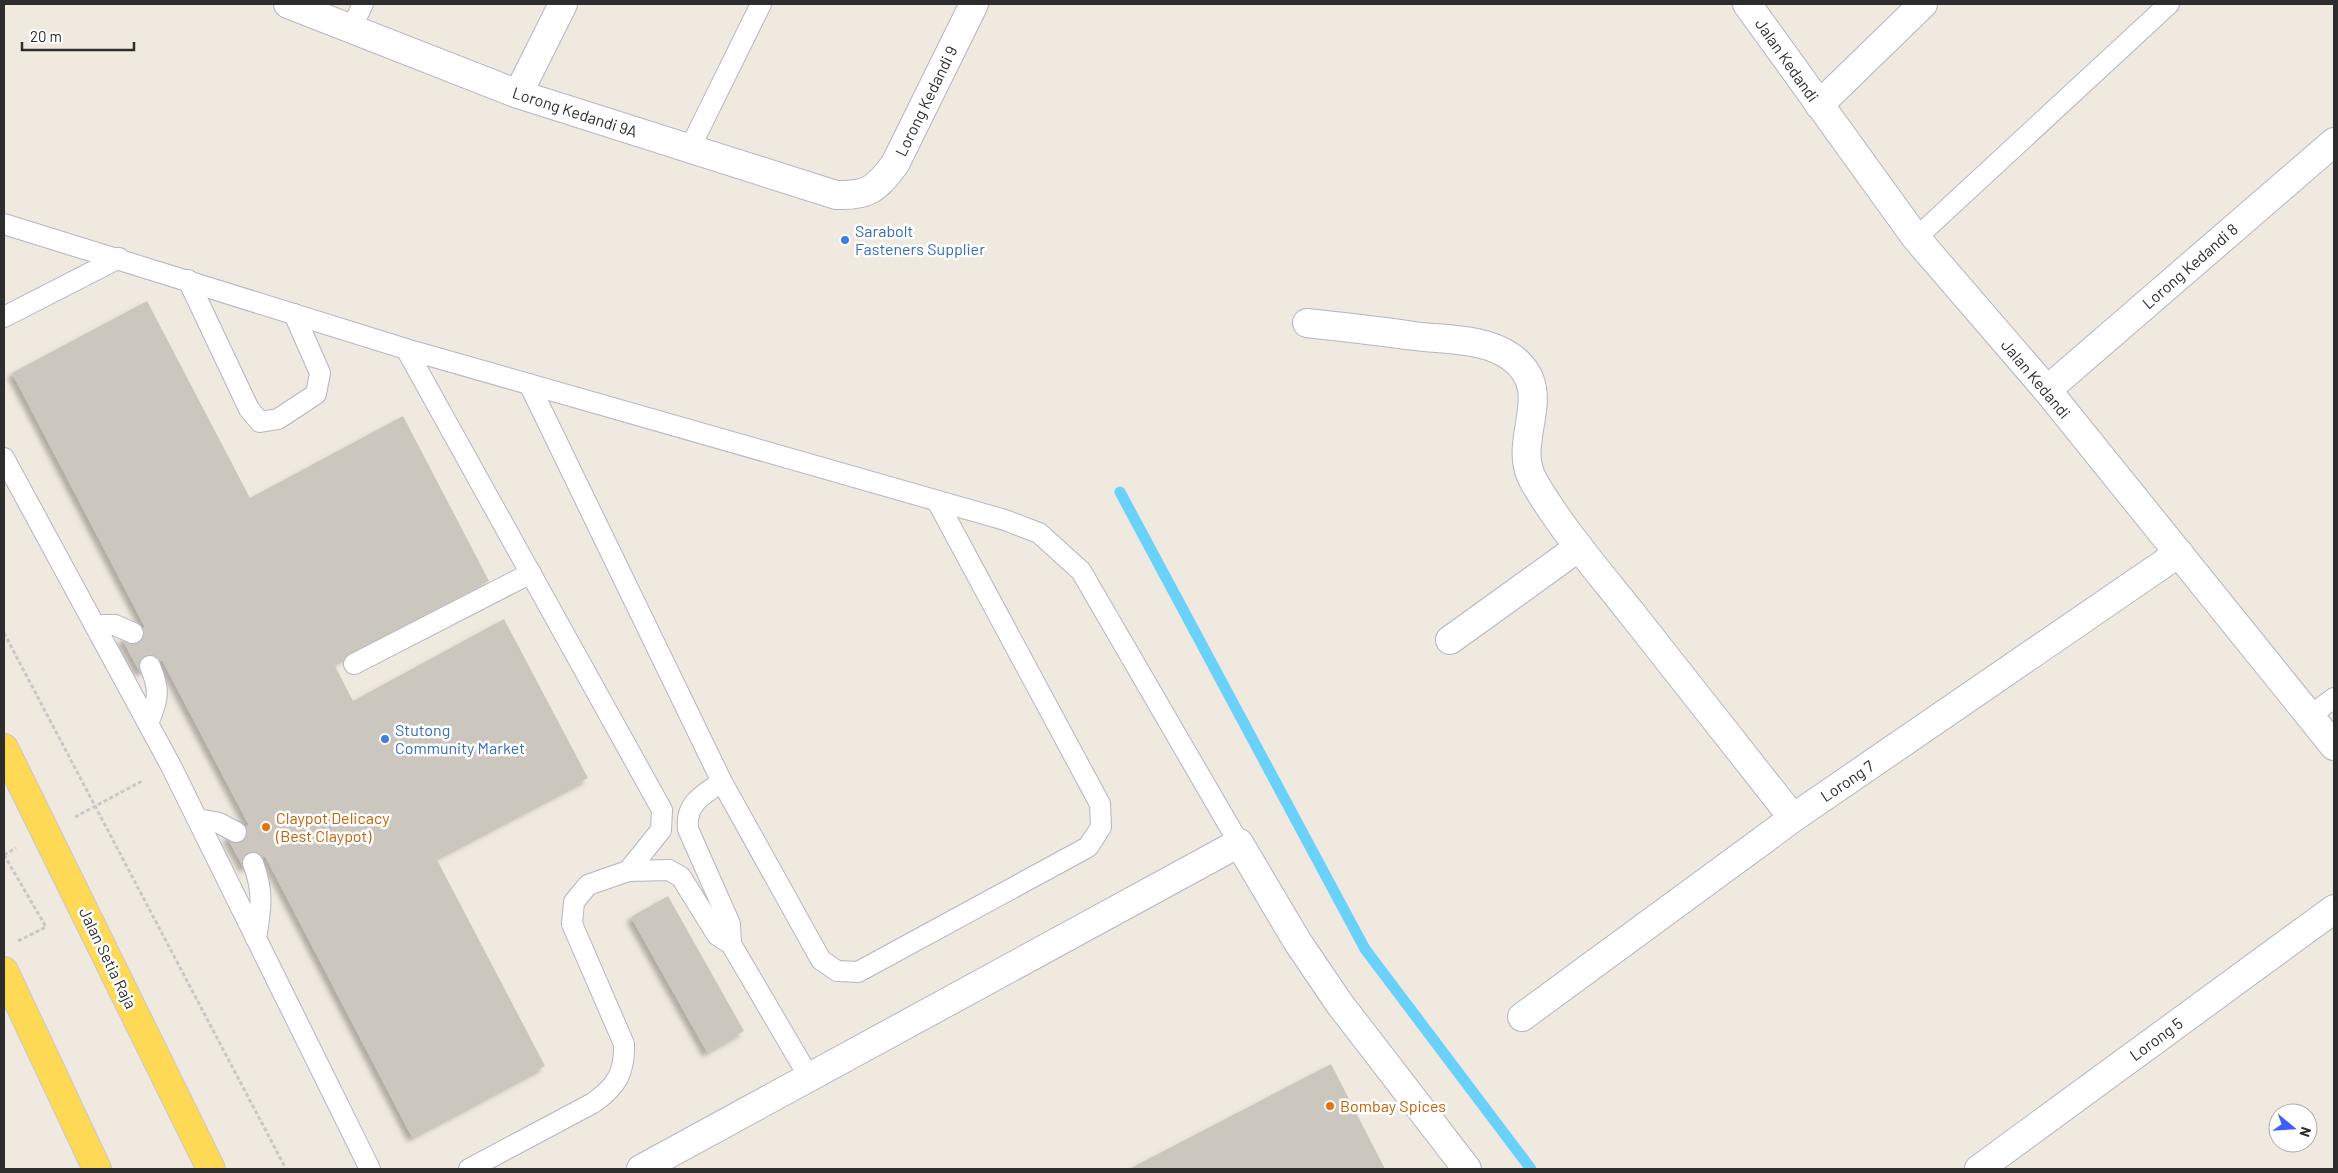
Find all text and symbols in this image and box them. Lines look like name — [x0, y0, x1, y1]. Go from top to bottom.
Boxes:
street label: Jalan Kedandi — [1752, 14, 1823, 105]
scale bar — [22, 20, 135, 52]
text: 20 m — [30, 27, 62, 45]
street label: Lorong Kedandi 9 — [891, 42, 961, 159]
street label: Lorong Kedandi 9A — [510, 82, 640, 141]
street label: Lorong Kedandi 8 — [2138, 219, 2241, 312]
place label: Sarabolt Fasteners Supplier — [855, 221, 985, 258]
marker: Sarabolt Fasteners Supplier — [839, 234, 851, 246]
street label: Jalan Kedandi — [1998, 335, 2075, 422]
place label: Stutong Community Market — [395, 720, 525, 757]
marker: Stutong Community Market — [379, 733, 391, 745]
street label: Lorong 7 — [1816, 756, 1877, 805]
place label: Claypot Delicacy (Best Claypot) — [275, 808, 390, 845]
marker: Claypot Delicacy (Best Claypot) — [260, 821, 272, 833]
street label: Jalan Setia Raja — [76, 904, 141, 1011]
street label: Lorong 5 — [2125, 1013, 2186, 1064]
place label: Bombay Spices — [1340, 1096, 1446, 1115]
marker: Bombay Spices — [1324, 1100, 1336, 1112]
north arrow — [2268, 1103, 2318, 1153]
text: N — [2296, 1125, 2315, 1139]

